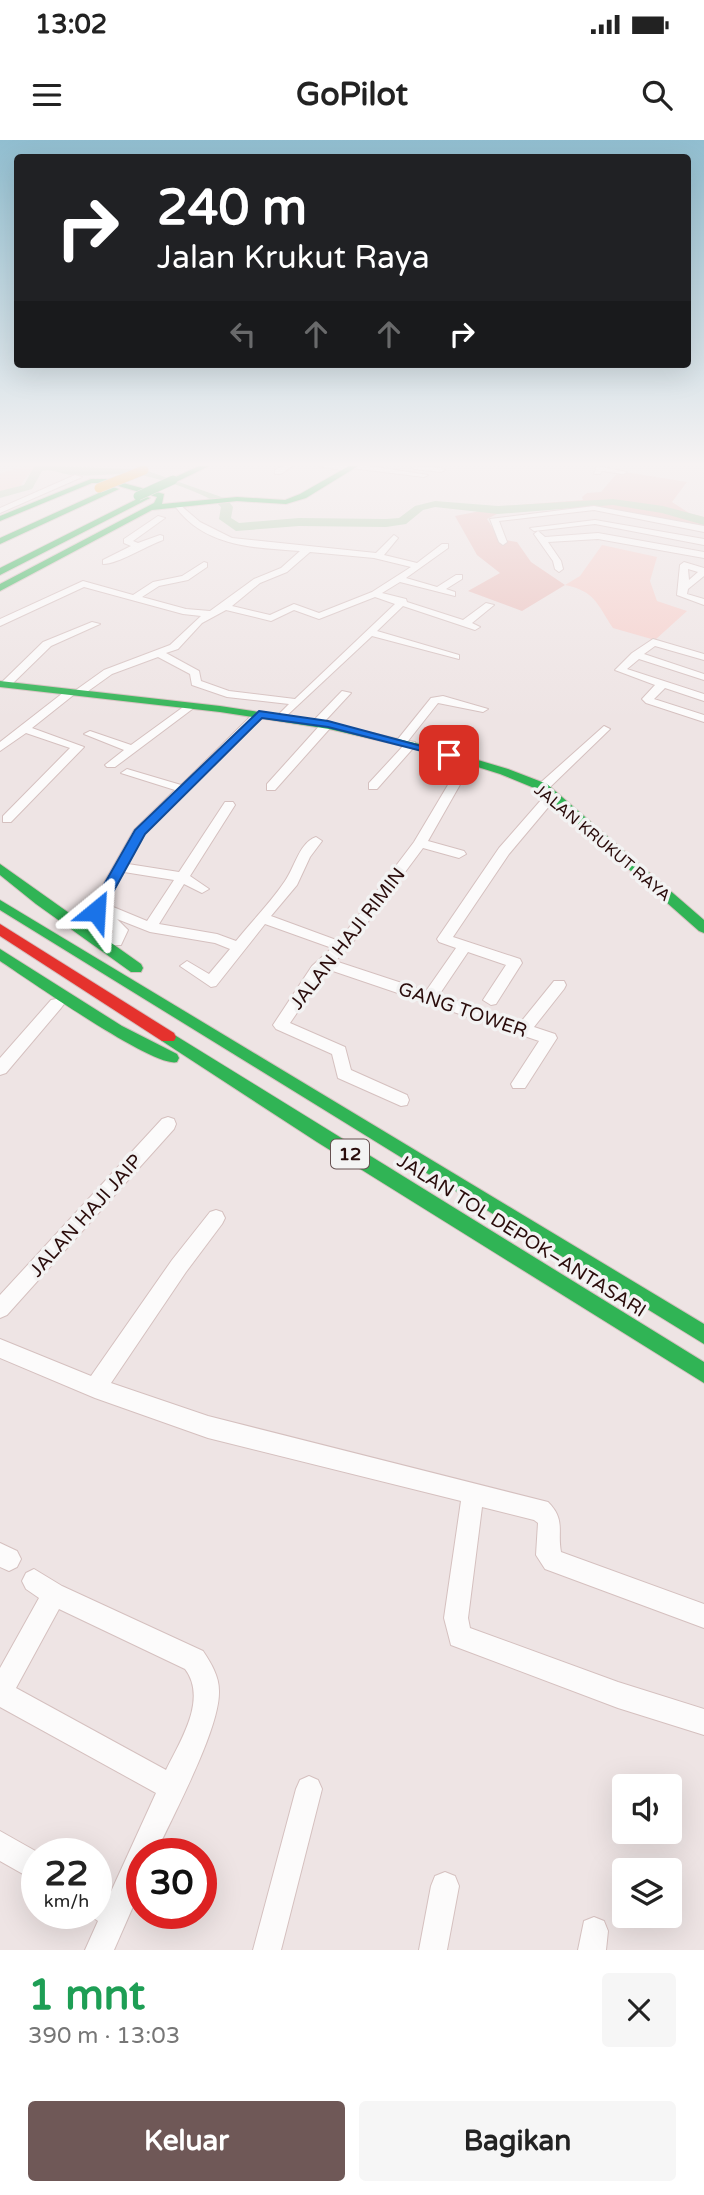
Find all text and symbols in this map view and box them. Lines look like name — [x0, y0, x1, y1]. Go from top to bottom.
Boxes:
text: 13:02 — [35, 9, 107, 40]
icon: menu — [28, 76, 66, 114]
text: GoPilot — [296, 76, 408, 114]
icon: search — [638, 76, 676, 114]
text: 240 m — [157, 179, 307, 238]
icon: right — [42, 182, 133, 273]
text: Jalan Krukut Raya — [157, 239, 430, 277]
icon: left — [224, 315, 262, 353]
icon: ahead — [297, 315, 335, 353]
icon: ahead — [370, 315, 408, 353]
icon: right — [443, 315, 481, 353]
pin — [419, 725, 479, 785]
icon: arrive — [430, 736, 468, 774]
street label: JALAN KRUKUT RAYA — [530, 780, 675, 906]
street label: JALAN HAJI RIMIN — [286, 863, 410, 1014]
position arrow — [59, 874, 133, 948]
street label: GANG TOWER — [395, 978, 530, 1042]
road number: 12 — [331, 1140, 369, 1168]
street label: JALAN HAJI JAIP — [25, 1150, 147, 1281]
street label: JALAN TOL DEPOK–ANTASARI — [393, 1150, 650, 1322]
map controls — [612, 1774, 682, 1928]
button: sound — [612, 1774, 682, 1844]
speed limit sign: 30 — [126, 1838, 217, 1929]
text: 22 — [45, 1853, 88, 1895]
button: layers — [612, 1858, 682, 1928]
text: km/h — [44, 1890, 89, 1912]
text: 1 mnt — [28, 1970, 145, 2021]
button: close — [602, 1973, 676, 2047]
text: 390 m · 13:03 — [28, 2022, 180, 2050]
button: Keluar — [28, 2101, 345, 2181]
button: Bagikan — [359, 2101, 676, 2181]

